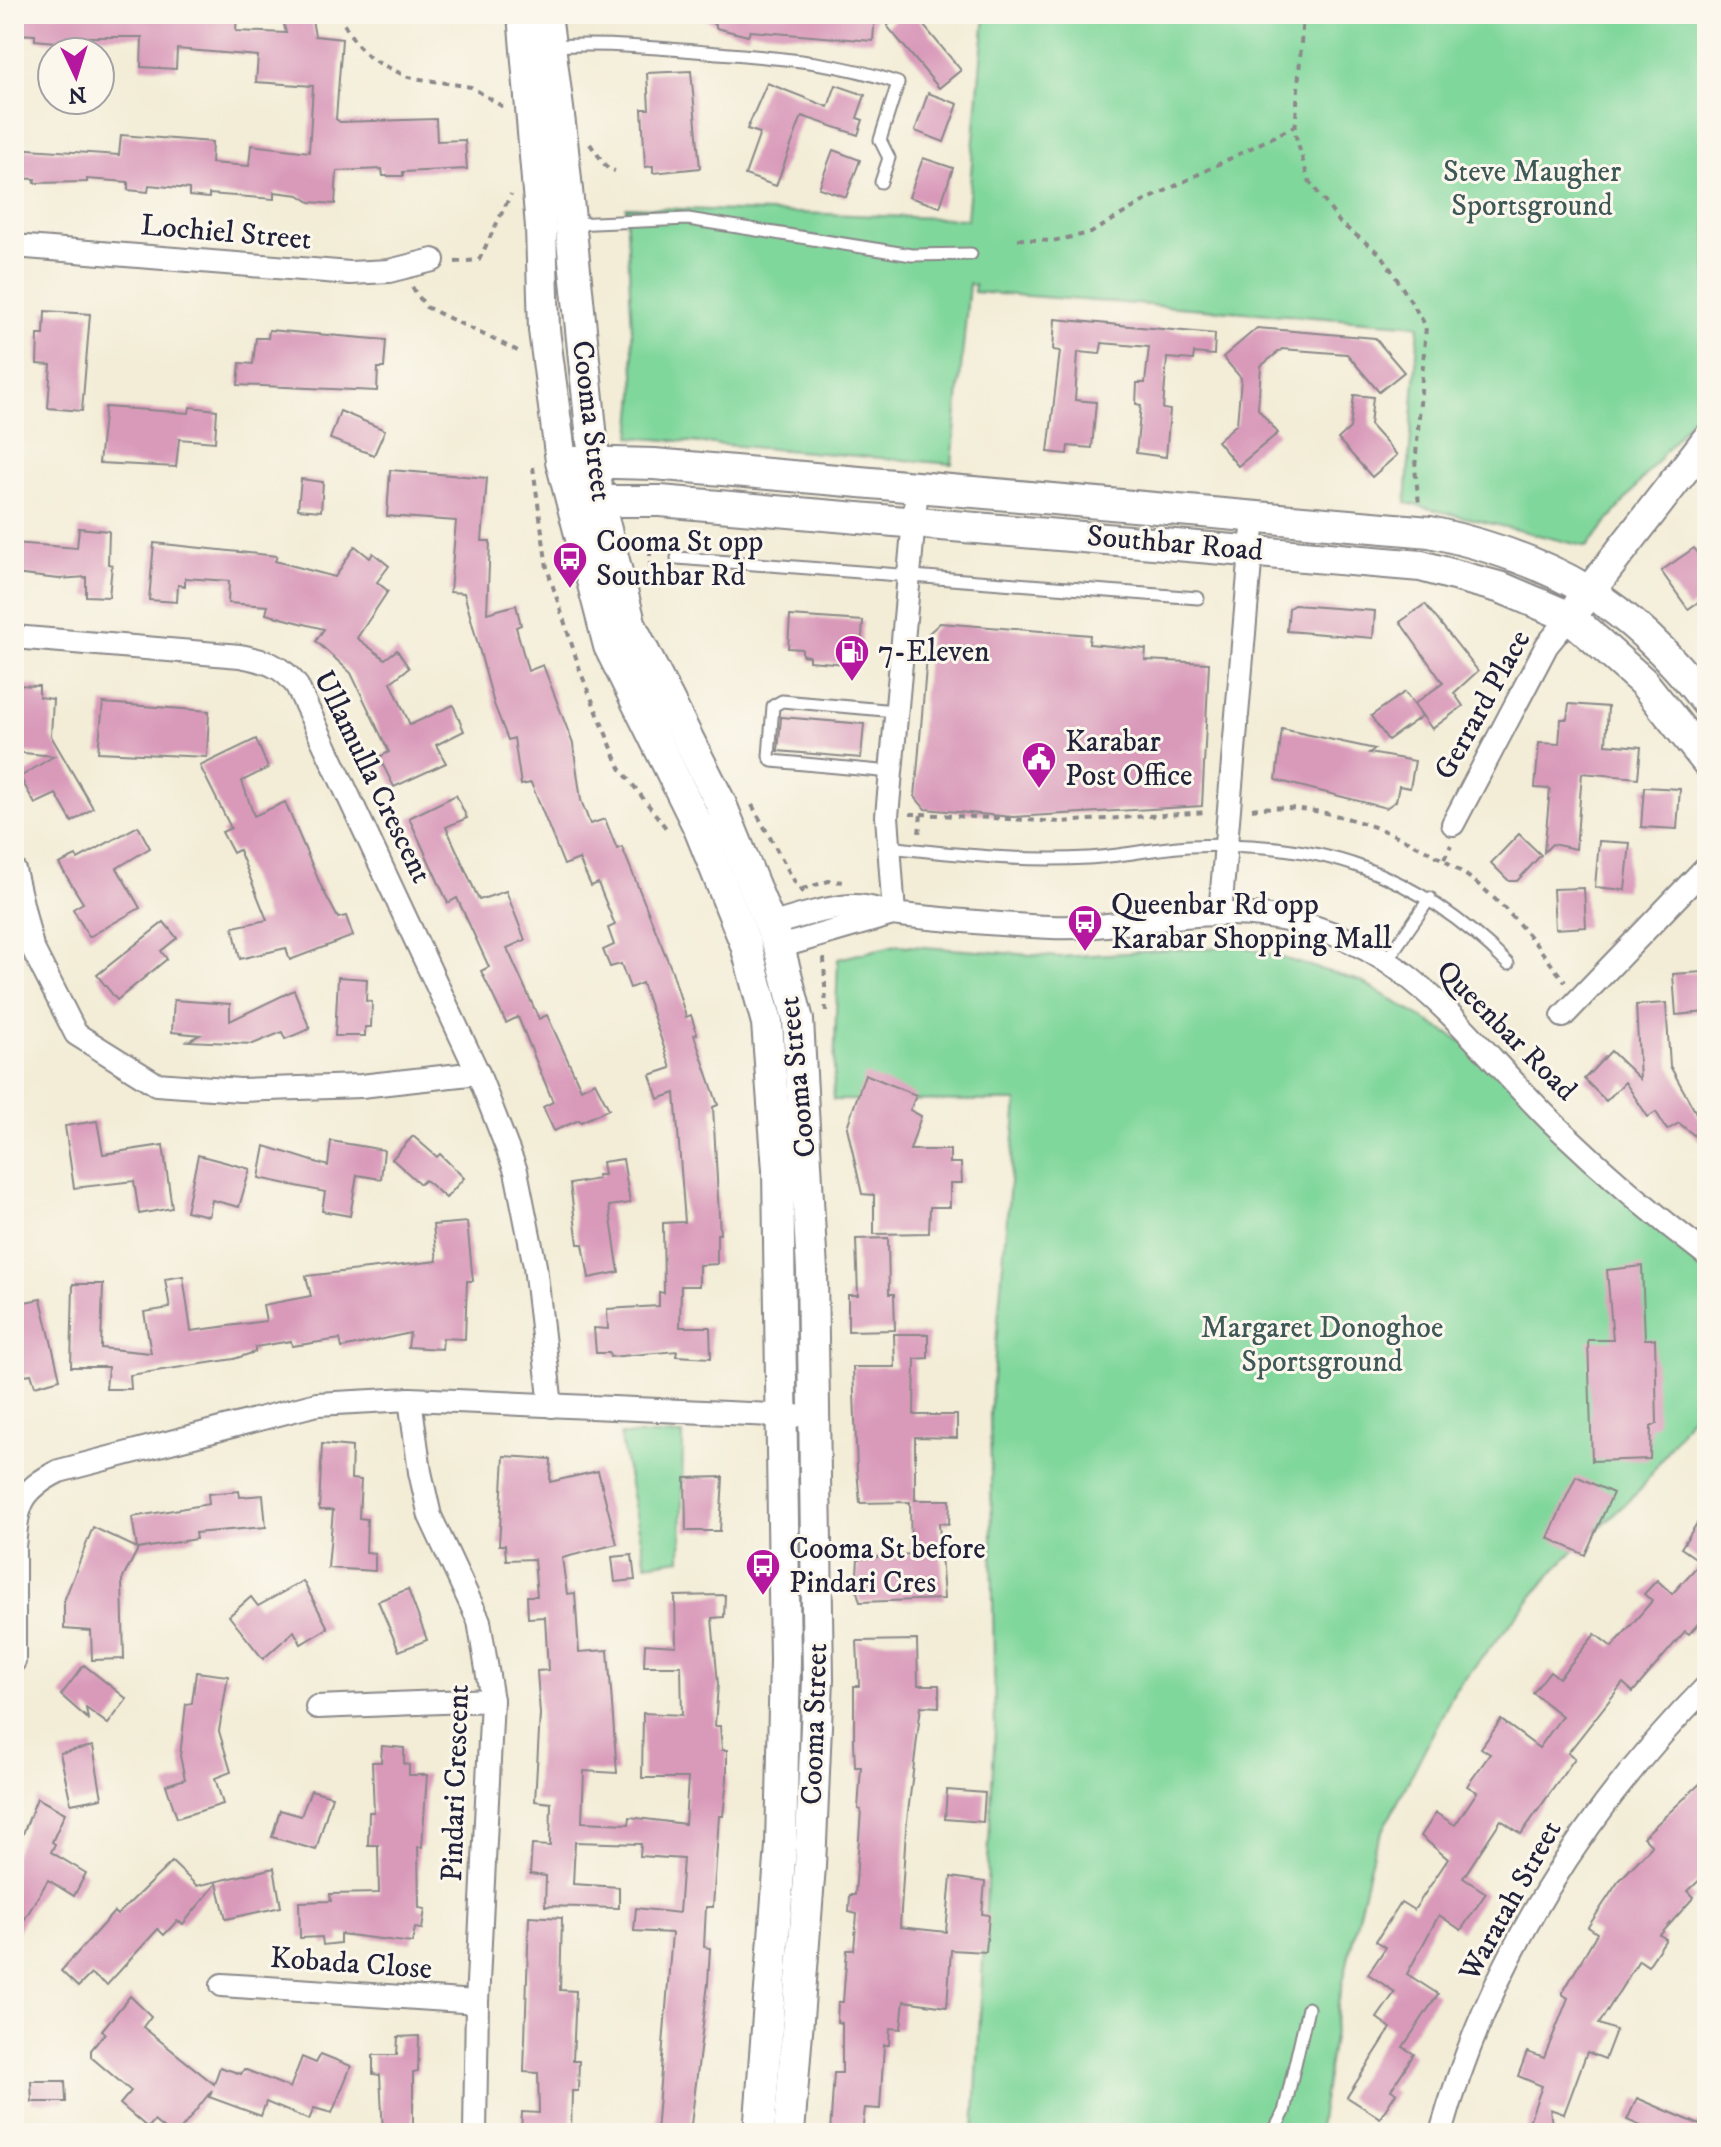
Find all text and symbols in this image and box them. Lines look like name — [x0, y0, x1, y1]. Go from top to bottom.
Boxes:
north arrow — [36, 36, 116, 116]
text: N — [67, 80, 87, 109]
park label: Steve Maugher Sportsground — [1443, 154, 1621, 225]
street label: Lochiel Street — [139, 207, 313, 259]
street label: Cooma Street — [563, 338, 619, 504]
street label: Southbar Road — [1085, 518, 1265, 570]
place label: Cooma St opp Southbar Rd — [596, 524, 763, 595]
bus stop icon: Cooma St opp Southbar Rd — [551, 540, 589, 590]
street label: Gerrard Place — [1427, 624, 1539, 786]
fuel station icon: 7-Eleven — [833, 633, 871, 683]
place label: 7-Eleven — [878, 634, 990, 671]
street label: Ullamulla Crescent — [305, 665, 439, 889]
place label: Karabar Post Office — [1065, 724, 1193, 795]
public building icon: Karabar Post Office — [1020, 740, 1058, 790]
place label: Queenbar Rd opp Karabar Shopping Mall — [1111, 887, 1392, 958]
bus stop icon: Queenbar Rd opp Karabar Shopping Mall — [1066, 903, 1104, 953]
street label: Queenbar Road — [1428, 953, 1584, 1109]
street label: Cooma Street — [771, 995, 825, 1159]
park label: Margaret Donoghoe Sportsground — [1201, 1310, 1443, 1381]
place label: Cooma St before Pindari Cres — [789, 1531, 986, 1602]
bus stop icon: Cooma St before Pindari Cres — [744, 1547, 782, 1597]
street label: Cooma Street — [794, 1642, 836, 1806]
street label: Pindari Crescent — [434, 1684, 478, 1882]
street label: Waratah Street — [1451, 1814, 1570, 1989]
street label: Kobada Close — [269, 1940, 433, 1988]

